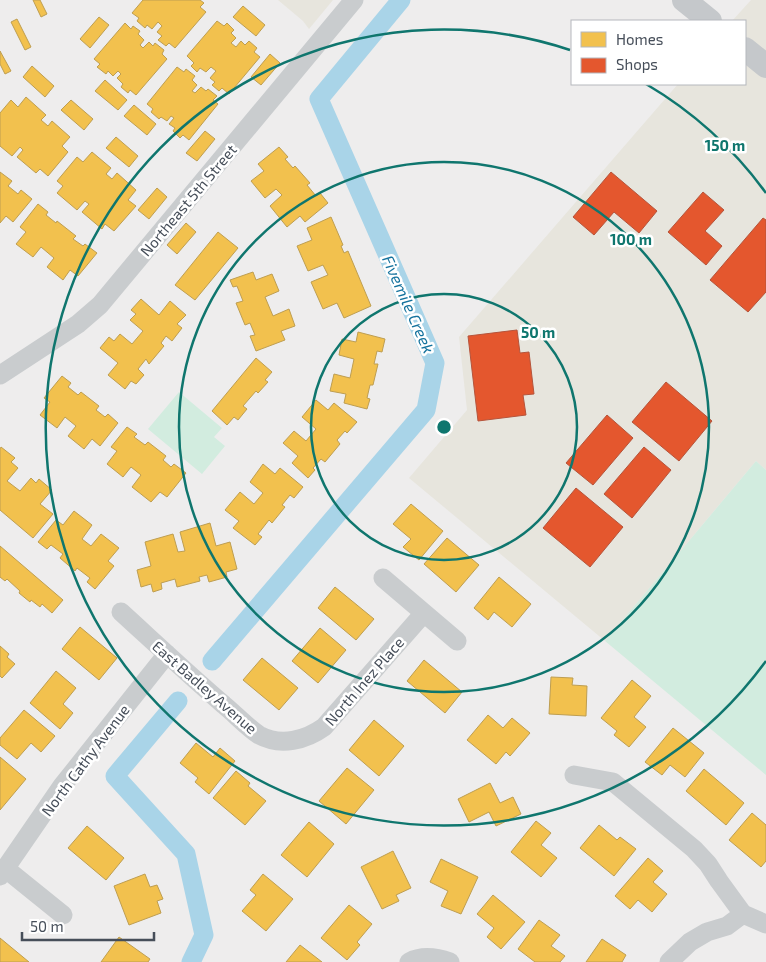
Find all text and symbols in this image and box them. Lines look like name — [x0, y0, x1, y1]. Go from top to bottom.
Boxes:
legend — [571, 20, 746, 85]
text: Homes — [616, 30, 663, 48]
text: Shops — [616, 55, 658, 73]
text: 150 m — [705, 136, 745, 154]
street label: Northeast 5th Street — [136, 140, 240, 259]
text: 100 m — [610, 230, 652, 248]
water label: Fivemile Creek — [379, 252, 439, 356]
text: 50 m — [521, 323, 555, 341]
centre of rings — [435, 418, 453, 436]
street label: North Inez Place — [321, 633, 407, 729]
street label: East Badley Avenue — [149, 637, 261, 737]
street label: North Cathy Avenue — [37, 701, 133, 819]
scale bar — [22, 910, 155, 942]
text: 50 m — [30, 917, 64, 935]

